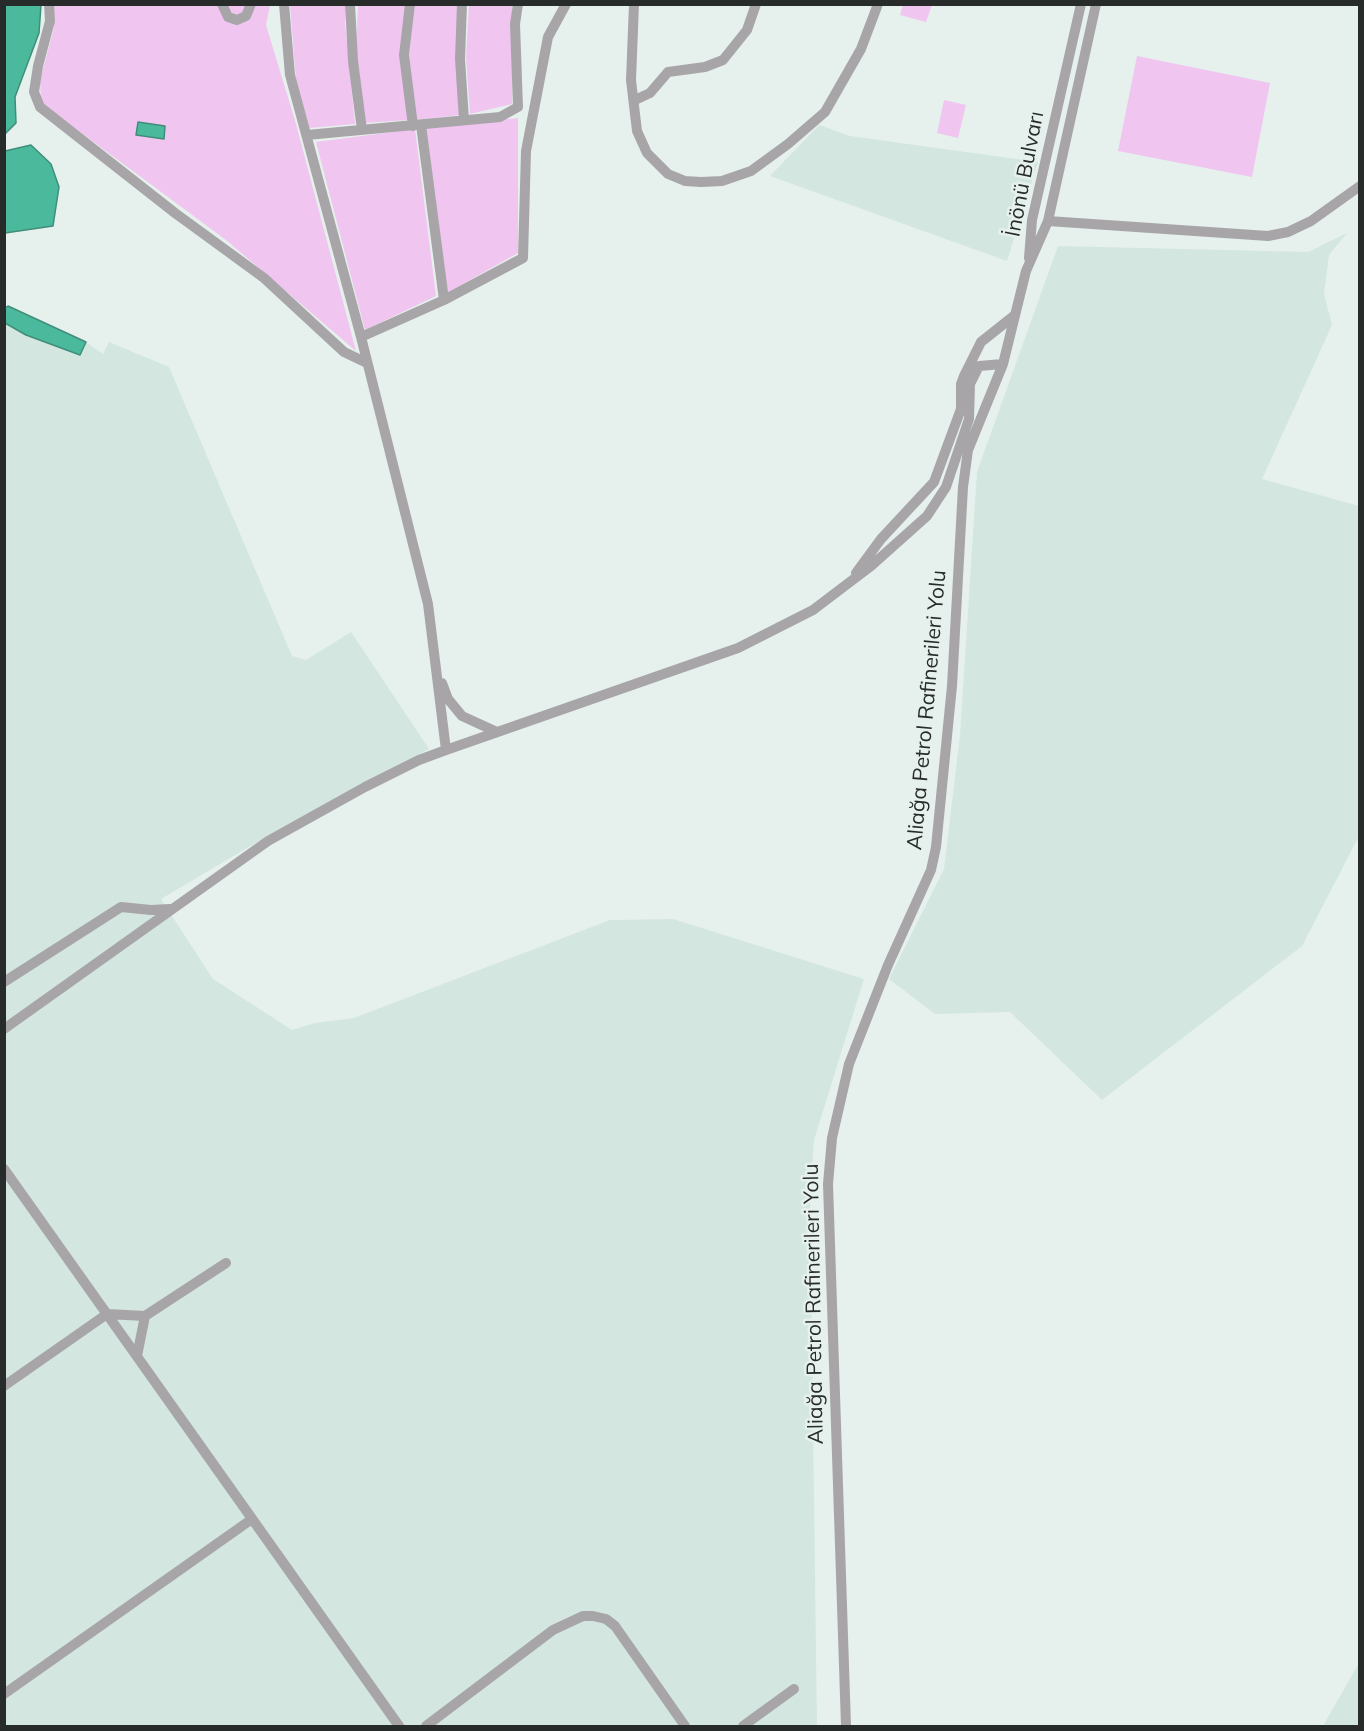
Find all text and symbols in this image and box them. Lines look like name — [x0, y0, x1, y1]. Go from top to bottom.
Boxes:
street label: İnönü Bulvarı — [1000, 109, 1050, 239]
street label: Aliağa Petrol Rafinerileri Yolu — [902, 569, 952, 851]
street label: Aliağa Petrol Rafinerileri Yolu — [799, 1163, 829, 1445]

